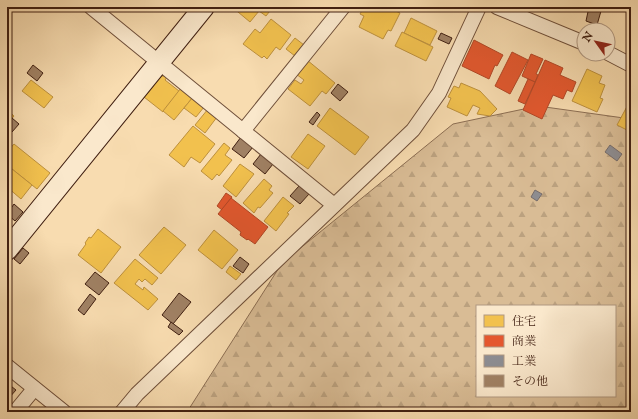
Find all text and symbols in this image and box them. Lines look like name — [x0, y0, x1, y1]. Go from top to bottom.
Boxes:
north arrow — [576, 22, 616, 62]
text: N — [579, 29, 597, 46]
legend — [476, 305, 616, 397]
text: 住宅 — [512, 314, 536, 329]
text: 商業 — [512, 334, 536, 349]
text: 工業 — [512, 354, 536, 369]
text: その他 — [512, 374, 548, 389]

